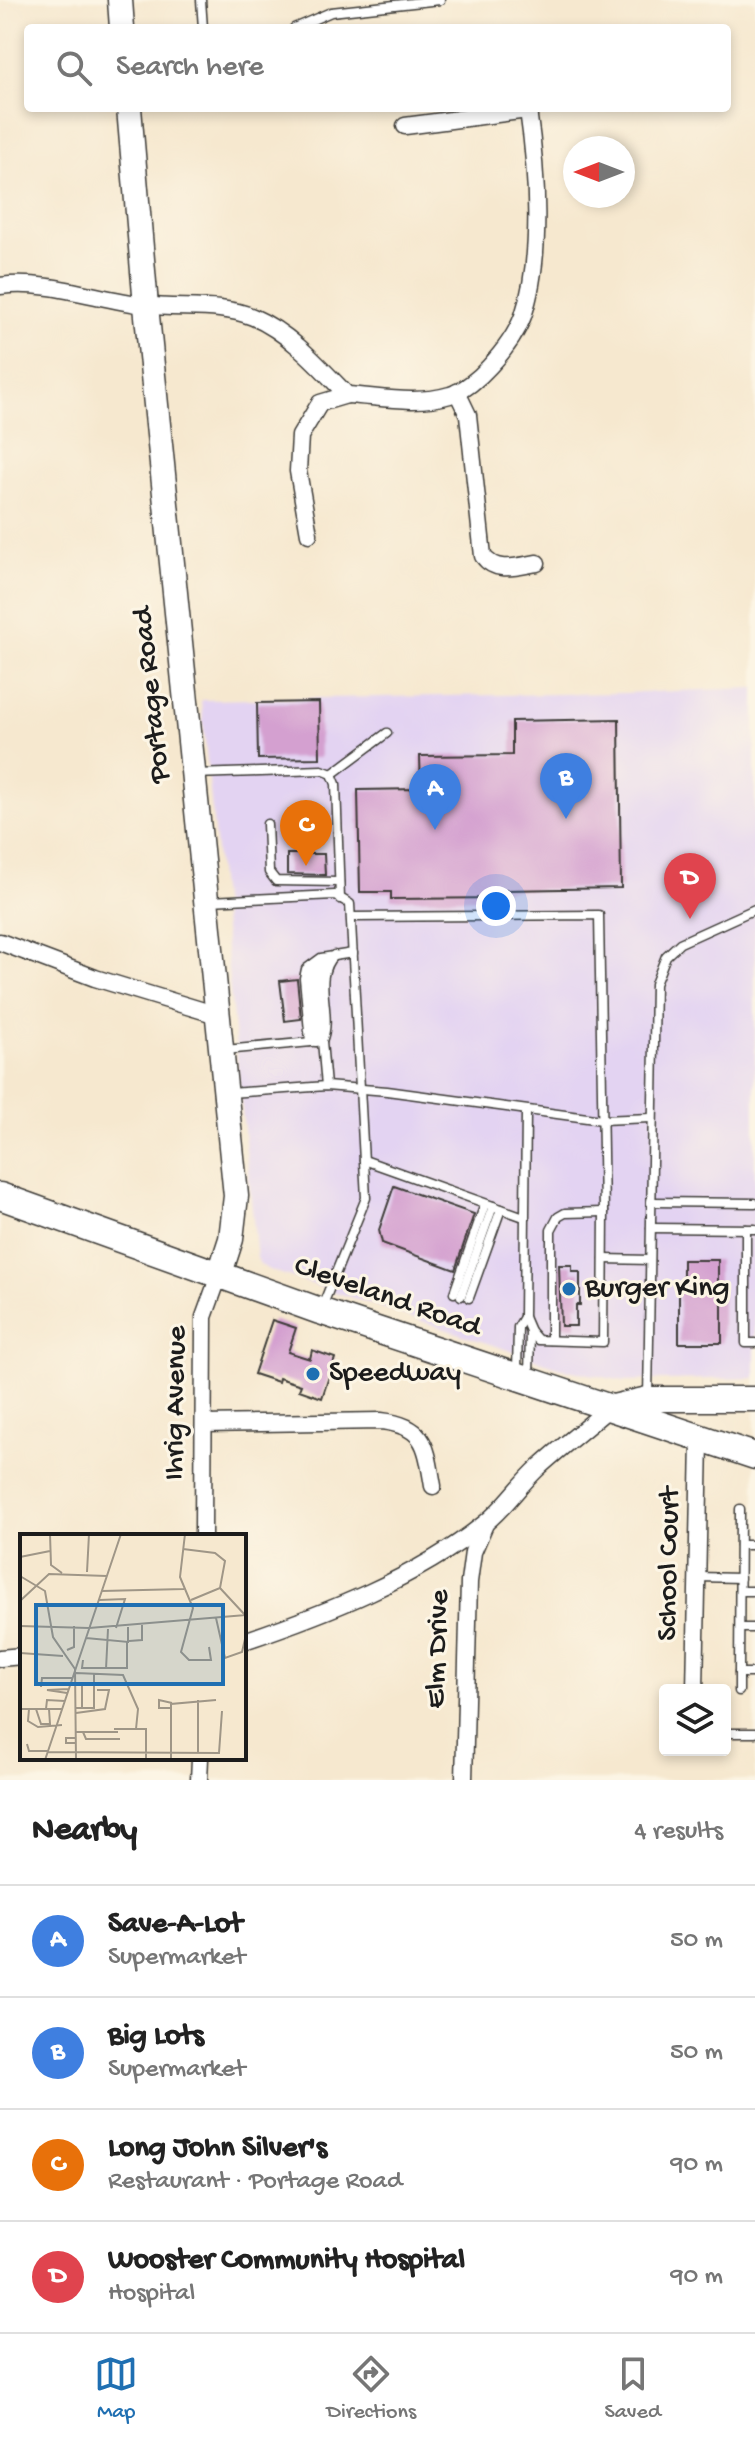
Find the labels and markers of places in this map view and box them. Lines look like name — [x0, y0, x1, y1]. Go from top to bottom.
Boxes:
pin: B — [540, 753, 592, 819]
pin: A — [409, 764, 461, 830]
pin: C — [280, 800, 332, 866]
pin: D — [664, 853, 716, 919]
place label: Burger King — [584, 1272, 730, 1307]
marker: Burger King — [560, 1280, 578, 1298]
place label: Speedway — [329, 1357, 461, 1392]
marker: Speedway — [304, 1365, 322, 1383]

